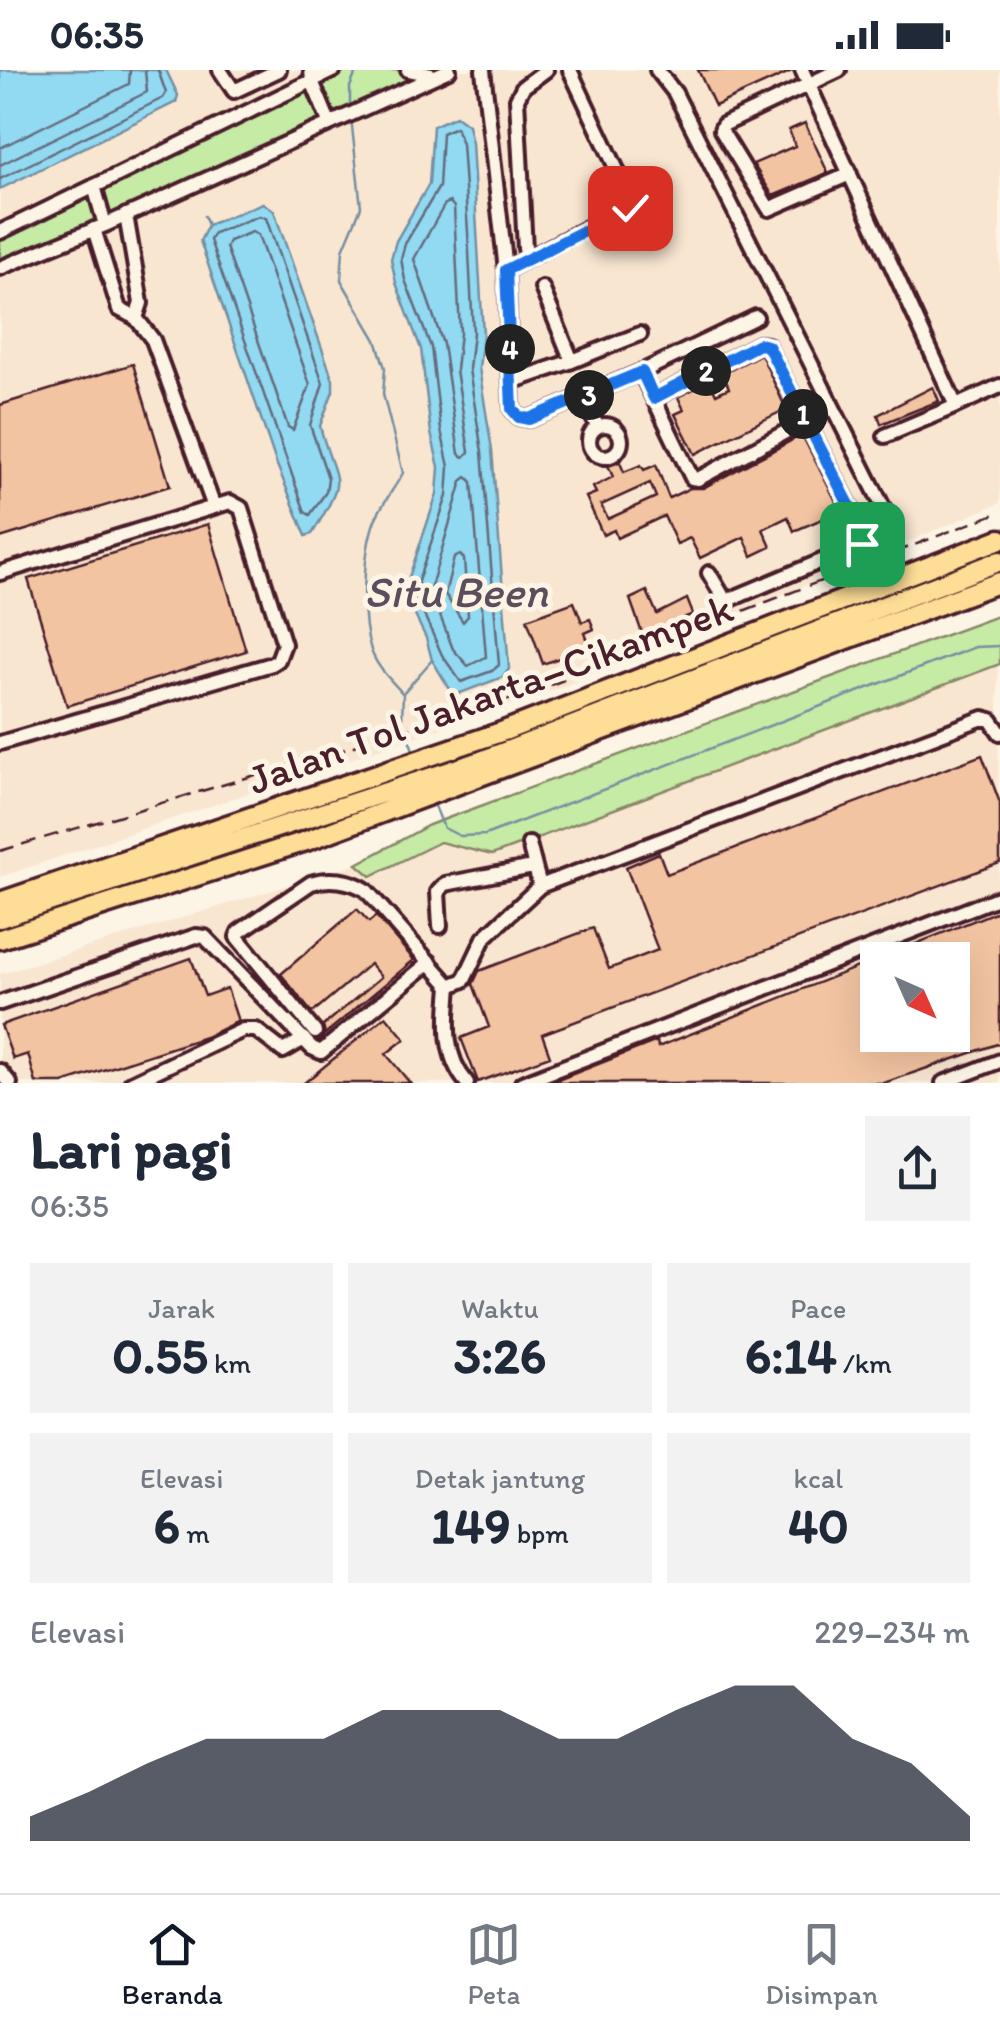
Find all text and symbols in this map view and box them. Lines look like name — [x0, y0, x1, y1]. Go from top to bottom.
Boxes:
text: 06:35 — [50, 12, 143, 58]
pin — [588, 166, 673, 251]
icon: check — [603, 181, 658, 236]
pin: 4 — [485, 324, 535, 374]
text: 4 — [502, 332, 518, 366]
pin: 2 — [681, 346, 731, 396]
text: 2 — [699, 354, 713, 388]
pin: 3 — [564, 370, 614, 420]
text: 3 — [581, 378, 597, 412]
pin: 1 — [778, 389, 828, 439]
text: 1 — [797, 397, 810, 431]
pin — [820, 502, 905, 587]
icon: arrive — [835, 517, 890, 572]
water label: Situ Been — [364, 564, 548, 618]
street label: Jalan Tol Jakarta–Cikampek — [241, 582, 740, 805]
north arrow — [860, 942, 970, 1052]
map controls — [860, 942, 970, 1052]
text: Lari pagi — [30, 1116, 233, 1182]
button: share — [865, 1116, 970, 1221]
text: 06:35 — [30, 1187, 109, 1225]
text: Jarak — [148, 1291, 215, 1325]
text: Waktu — [461, 1291, 539, 1325]
text: Pace — [790, 1291, 846, 1325]
text: 0.55 — [112, 1325, 208, 1386]
text: 3:26 — [454, 1325, 546, 1386]
text: 6:14 — [745, 1325, 837, 1386]
text: km — [208, 1346, 251, 1380]
text: /km — [837, 1346, 892, 1380]
text: Elevasi — [140, 1461, 223, 1495]
text: Detak jantung — [415, 1461, 585, 1495]
text: kcal — [793, 1461, 843, 1495]
text: 6 — [154, 1495, 180, 1556]
text: 149 — [431, 1495, 511, 1556]
text: 40 — [788, 1495, 849, 1556]
text: m — [180, 1516, 210, 1550]
text: bpm — [511, 1516, 569, 1550]
text: Elevasi — [30, 1613, 125, 1651]
text: 229–234 m — [814, 1613, 970, 1651]
tab: Beranda — [122, 1917, 223, 2011]
tab: Peta — [466, 1917, 521, 2011]
tab: Disimpan — [765, 1917, 878, 2011]

